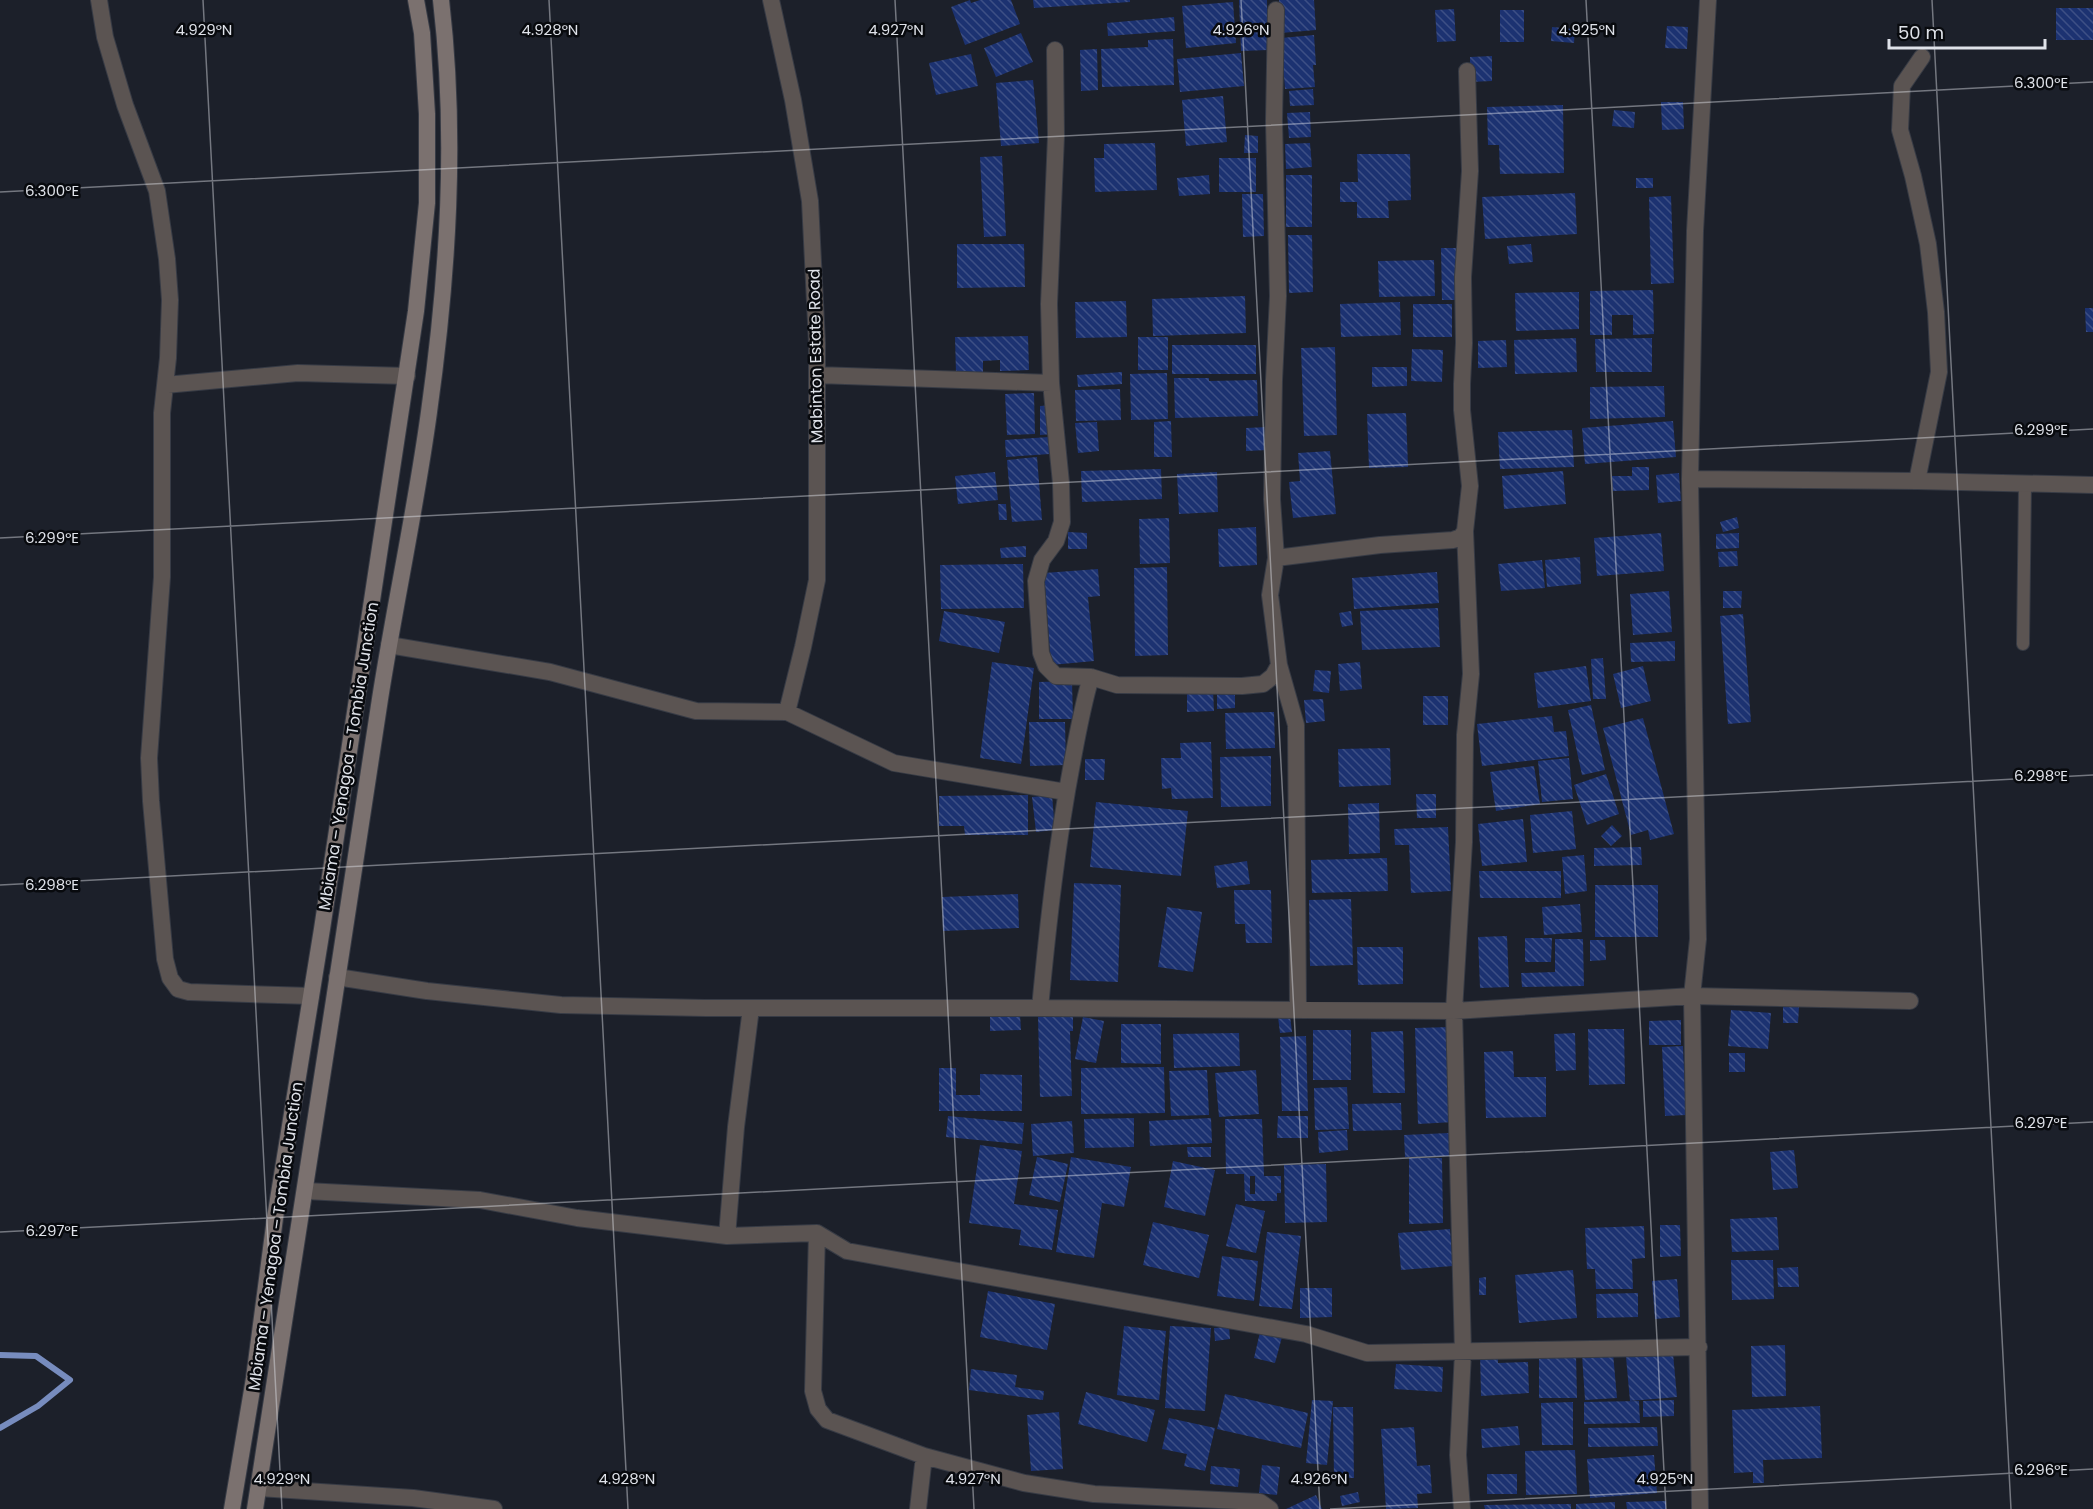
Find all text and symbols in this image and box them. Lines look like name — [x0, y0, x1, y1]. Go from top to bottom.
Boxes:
scale bar — [1889, 12, 2045, 50]
text: 4.929°N — [176, 19, 232, 40]
text: 4.928°N — [522, 19, 578, 40]
text: 4.927°N — [868, 19, 924, 40]
text: 4.926°N — [1213, 19, 1269, 40]
text: 4.925°N — [1559, 19, 1615, 40]
text: 50 m — [1898, 20, 1944, 45]
text: 6.300°E — [2014, 72, 2068, 93]
text: 6.300°E — [25, 180, 79, 201]
street label: Mabinton Estate Road — [802, 268, 829, 444]
text: 6.299°E — [2014, 419, 2068, 440]
text: 6.299°E — [25, 527, 79, 548]
street label: Mbiama – Yenagoa – Tombia Junction — [313, 600, 384, 912]
text: 6.298°E — [2014, 765, 2068, 786]
text: 6.298°E — [25, 874, 79, 895]
street label: Mbiama – Yenagoa – Tombia Junction — [242, 1080, 309, 1392]
text: 6.297°E — [2015, 1112, 2067, 1133]
text: 6.297°E — [26, 1220, 78, 1241]
text: 6.296°E — [2014, 1459, 2068, 1480]
text: 4.929°N — [254, 1468, 310, 1489]
text: 4.928°N — [599, 1468, 655, 1489]
text: 4.927°N — [945, 1468, 1001, 1489]
text: 4.926°N — [1291, 1468, 1347, 1489]
text: 4.925°N — [1637, 1468, 1693, 1489]

